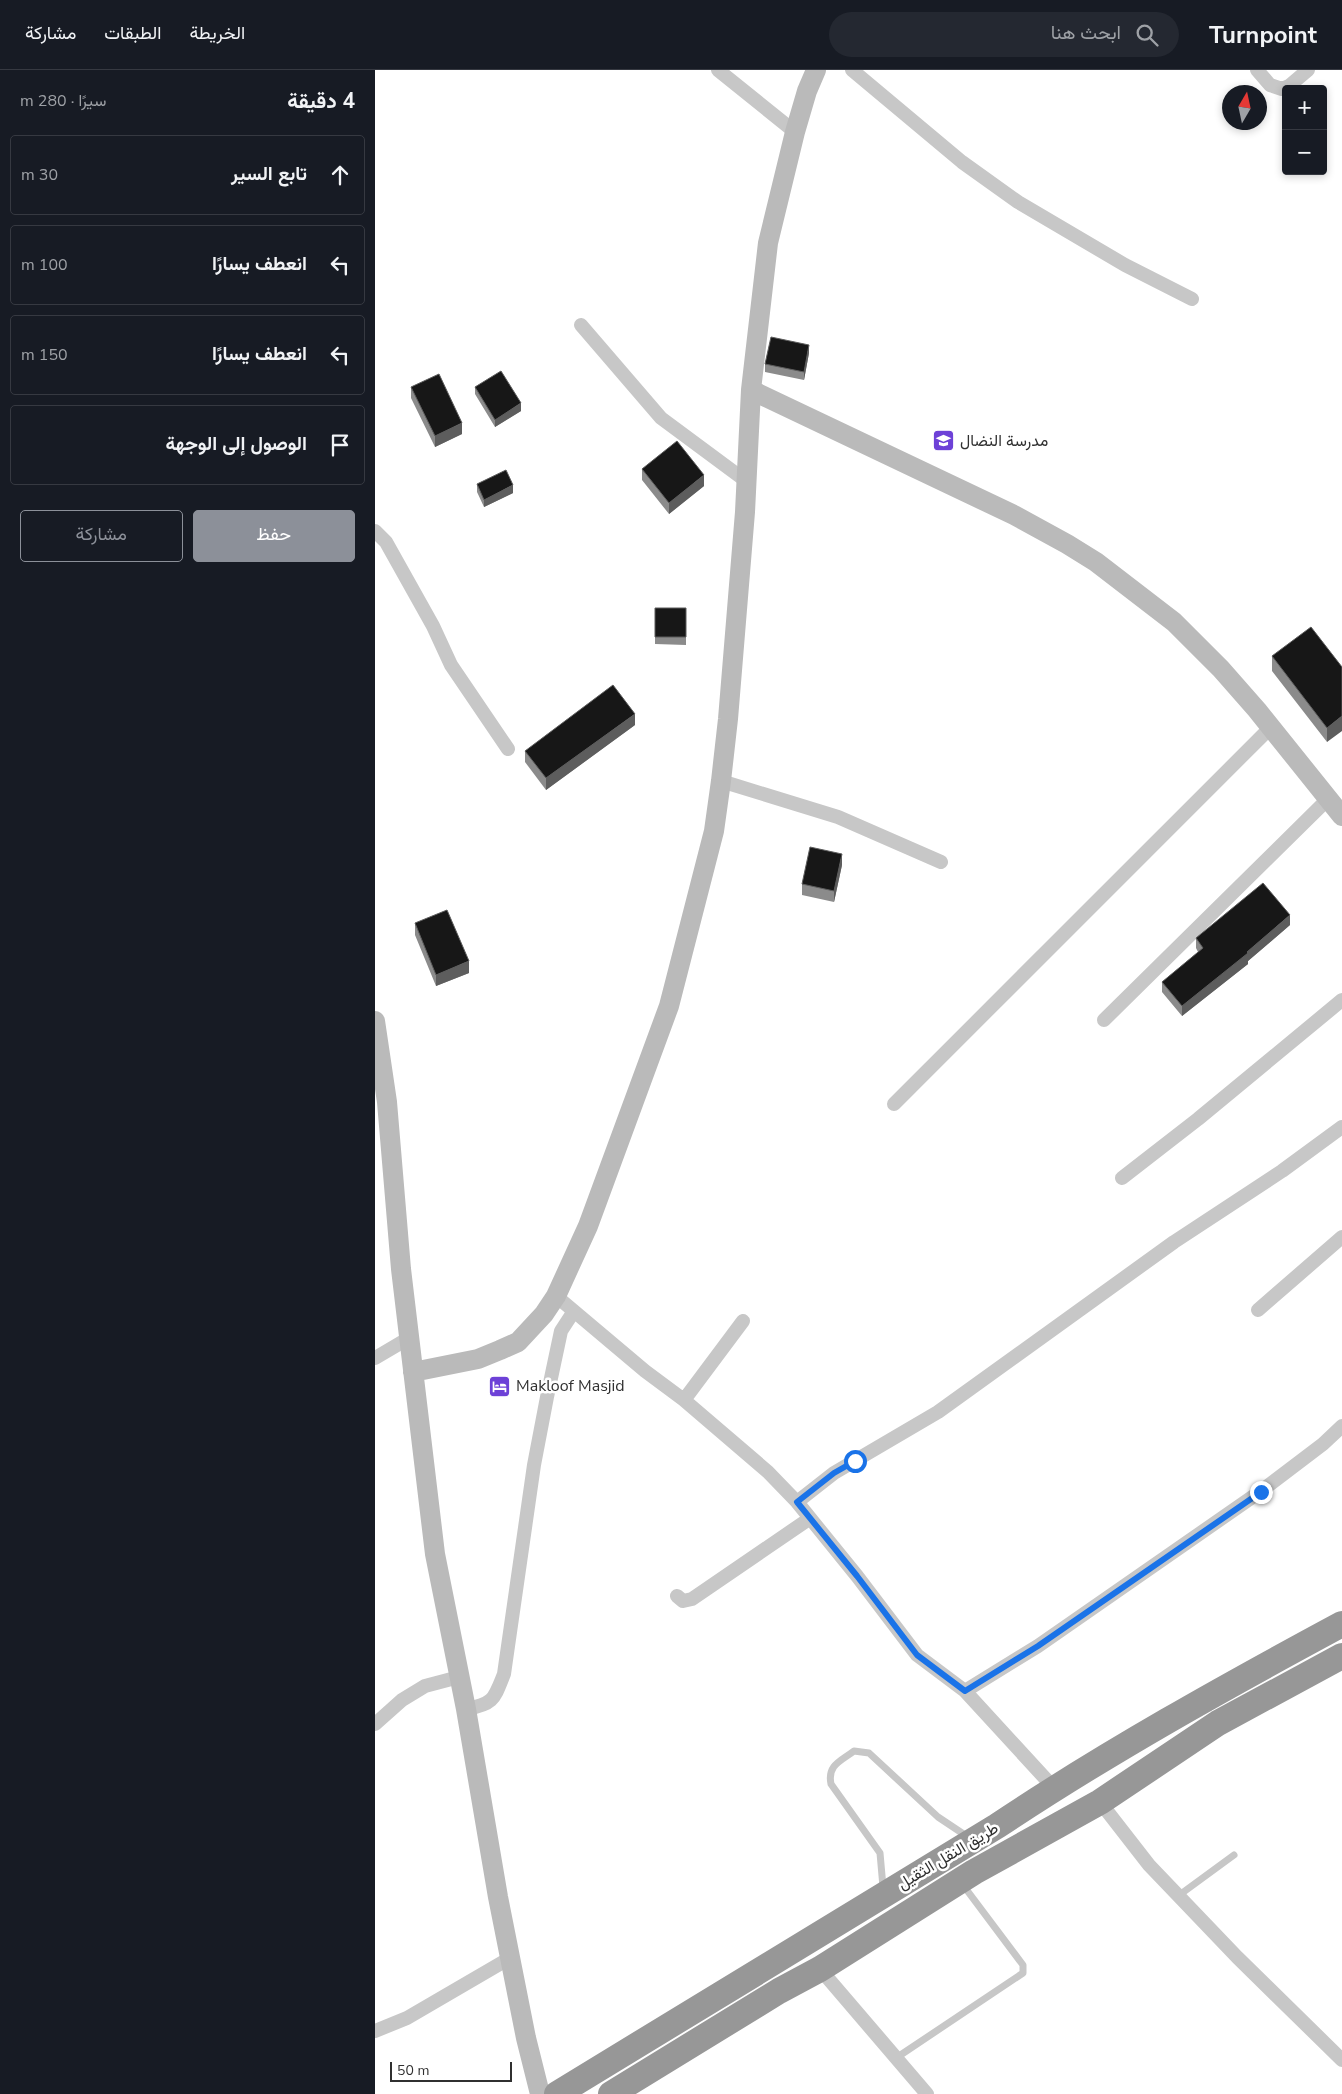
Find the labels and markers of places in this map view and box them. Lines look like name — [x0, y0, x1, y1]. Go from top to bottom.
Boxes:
school or university icon: مدرسة النضال — [932, 429, 956, 453]
place label: مدرسة النضال — [960, 430, 1048, 452]
hotel icon: Makloof Masjid — [488, 1374, 512, 1398]
place label: Makloof Masjid — [516, 1375, 625, 1397]

